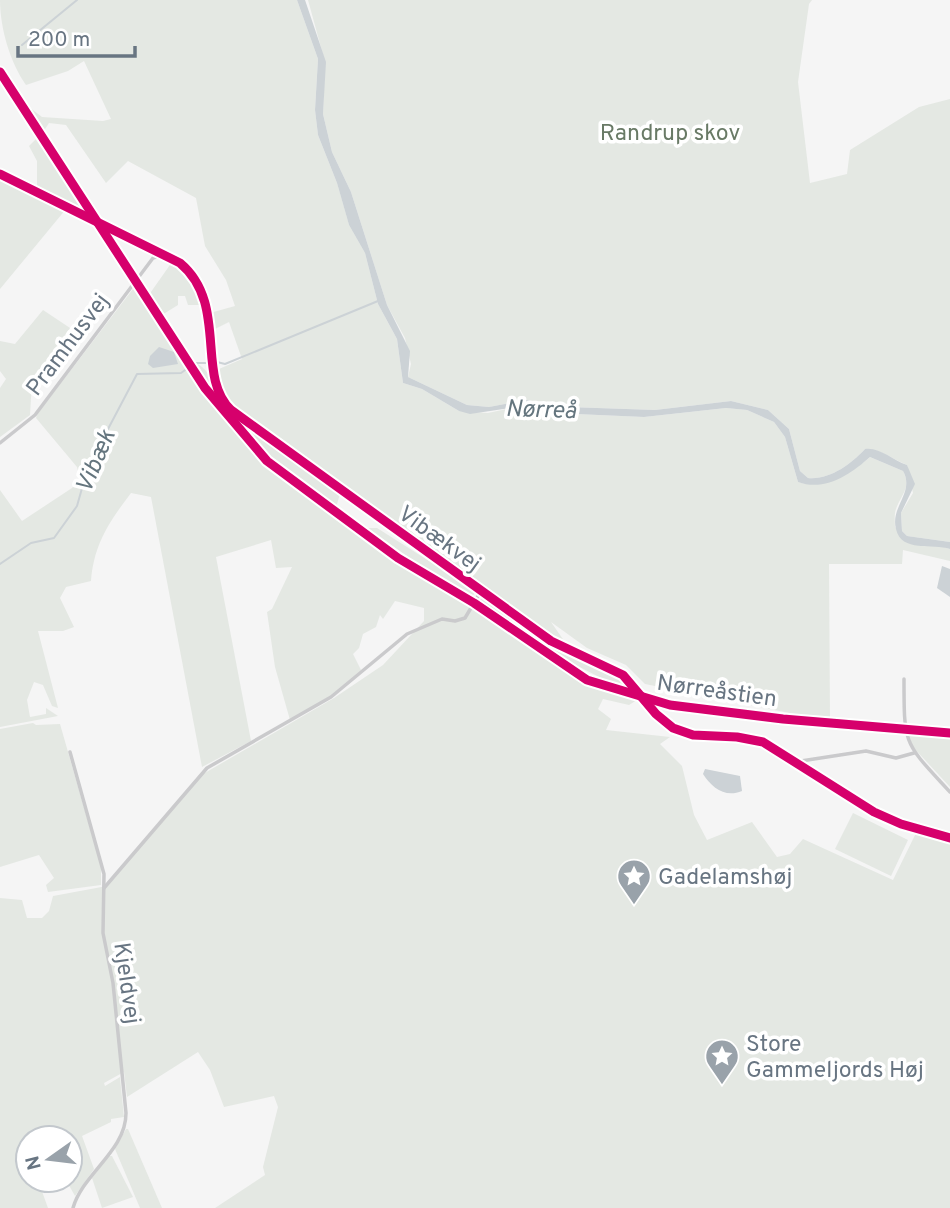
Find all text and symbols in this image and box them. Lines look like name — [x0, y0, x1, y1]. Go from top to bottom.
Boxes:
scale bar — [18, 14, 135, 58]
text: 200 m — [28, 27, 90, 54]
park label: Randrup skov — [600, 120, 741, 149]
street label: Pramhusvej — [21, 288, 117, 403]
water label: Nørreå — [505, 395, 577, 427]
water label: Vibæk — [70, 425, 124, 498]
street label: Vibækvej — [391, 500, 486, 580]
street label: Nørreåstien — [655, 670, 778, 715]
place icon: Gadelamshøj — [615, 857, 653, 906]
place label: Gadelamshøj — [658, 864, 792, 893]
street label: Kjeldvej — [105, 941, 146, 1026]
place label: Store Gammeljords Høj — [746, 1031, 924, 1086]
place icon: Store Gammeljords Høj — [703, 1037, 741, 1086]
north arrow — [14, 1124, 84, 1194]
text: N — [21, 1153, 48, 1172]

